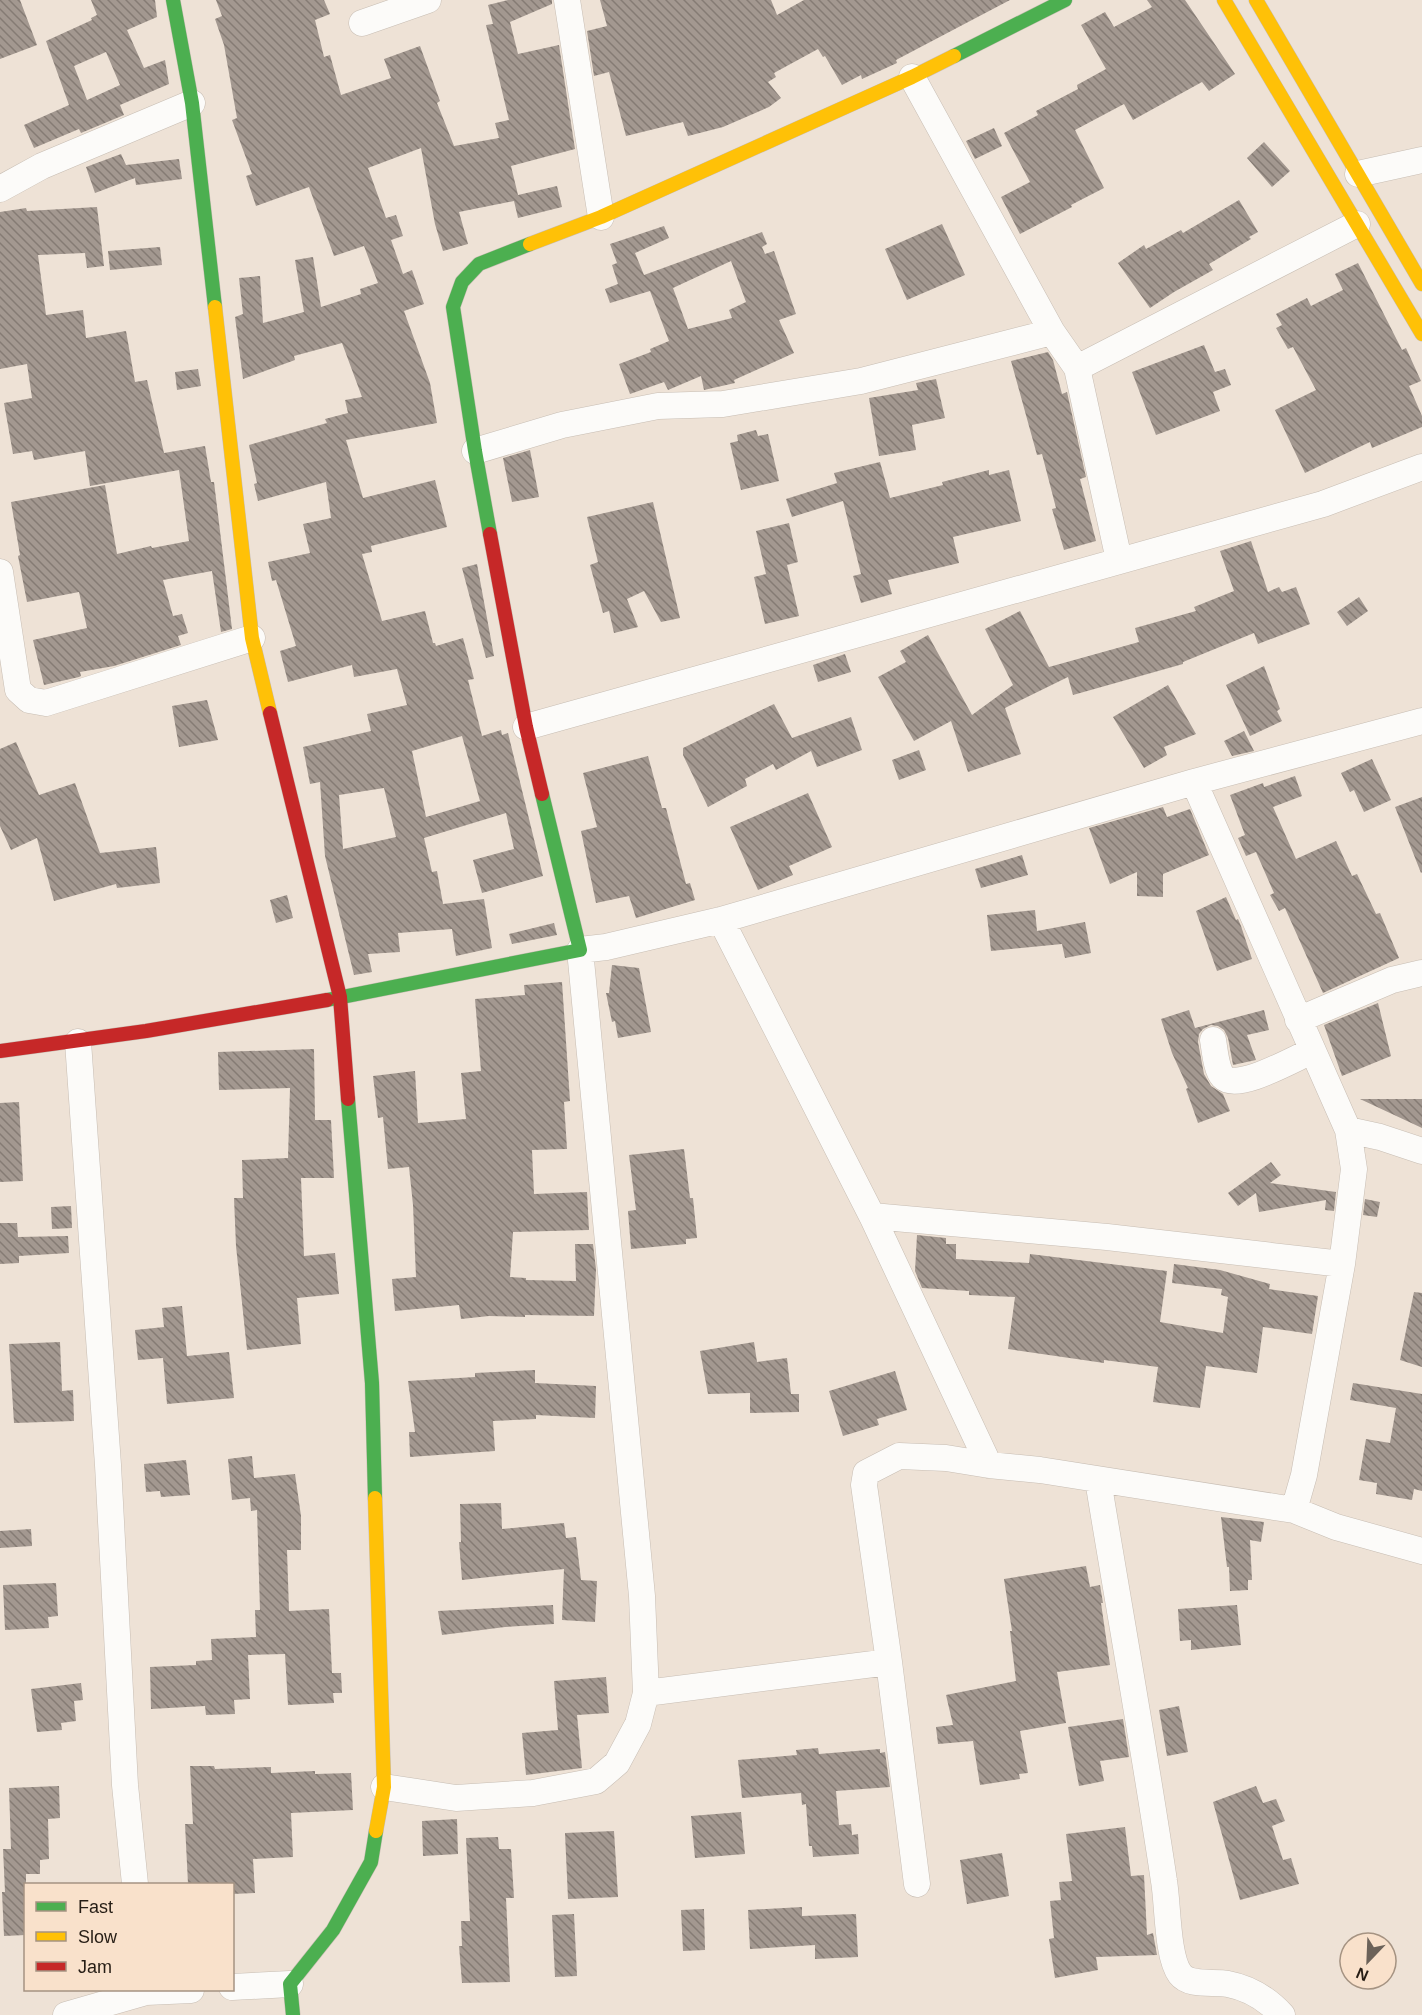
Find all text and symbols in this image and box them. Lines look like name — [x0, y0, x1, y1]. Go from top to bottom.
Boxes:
legend — [24, 1883, 234, 1991]
text: Fast — [78, 1897, 113, 1917]
text: Slow — [78, 1927, 118, 1947]
north arrow — [1338, 1931, 1398, 1991]
text: Jam — [78, 1957, 112, 1977]
text: N — [1354, 1964, 1371, 1984]

